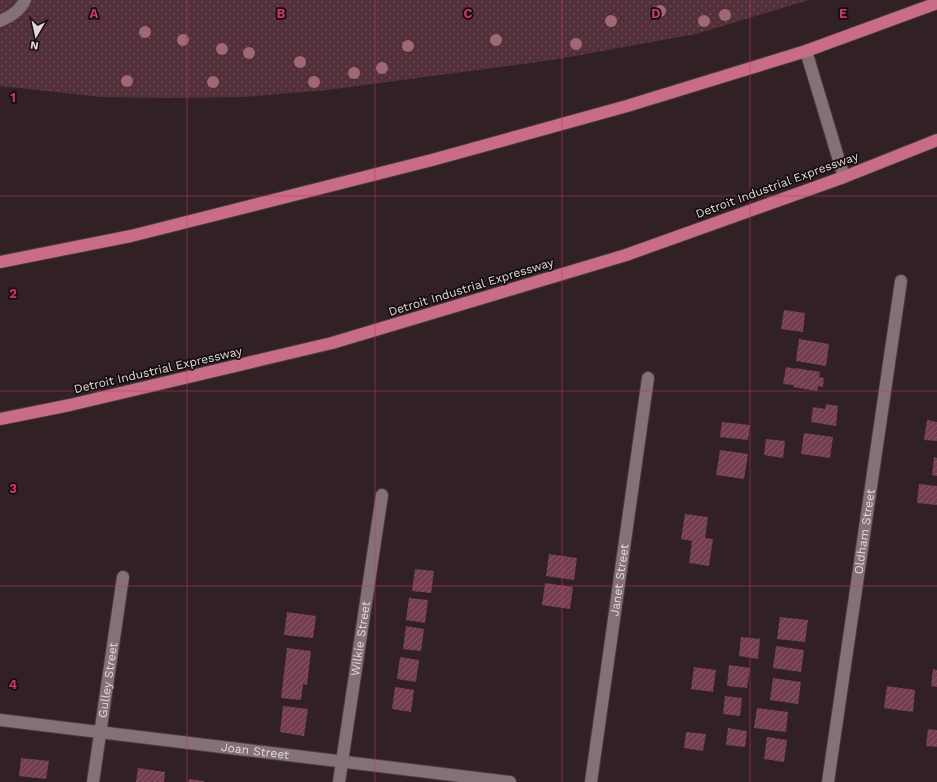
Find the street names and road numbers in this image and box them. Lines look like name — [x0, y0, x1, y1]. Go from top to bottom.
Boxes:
street label: Detroit Industrial Expressway — [694, 149, 861, 221]
street label: Detroit Industrial Expressway — [387, 255, 556, 319]
street label: Detroit Industrial Expressway — [73, 344, 244, 396]
street label: Oldham Street — [851, 488, 878, 575]
street label: Janet Street — [607, 543, 632, 617]
street label: Wilkie Street — [348, 600, 373, 677]
street label: Gulley Street — [95, 641, 120, 719]
street label: Joan Street — [220, 740, 290, 762]

